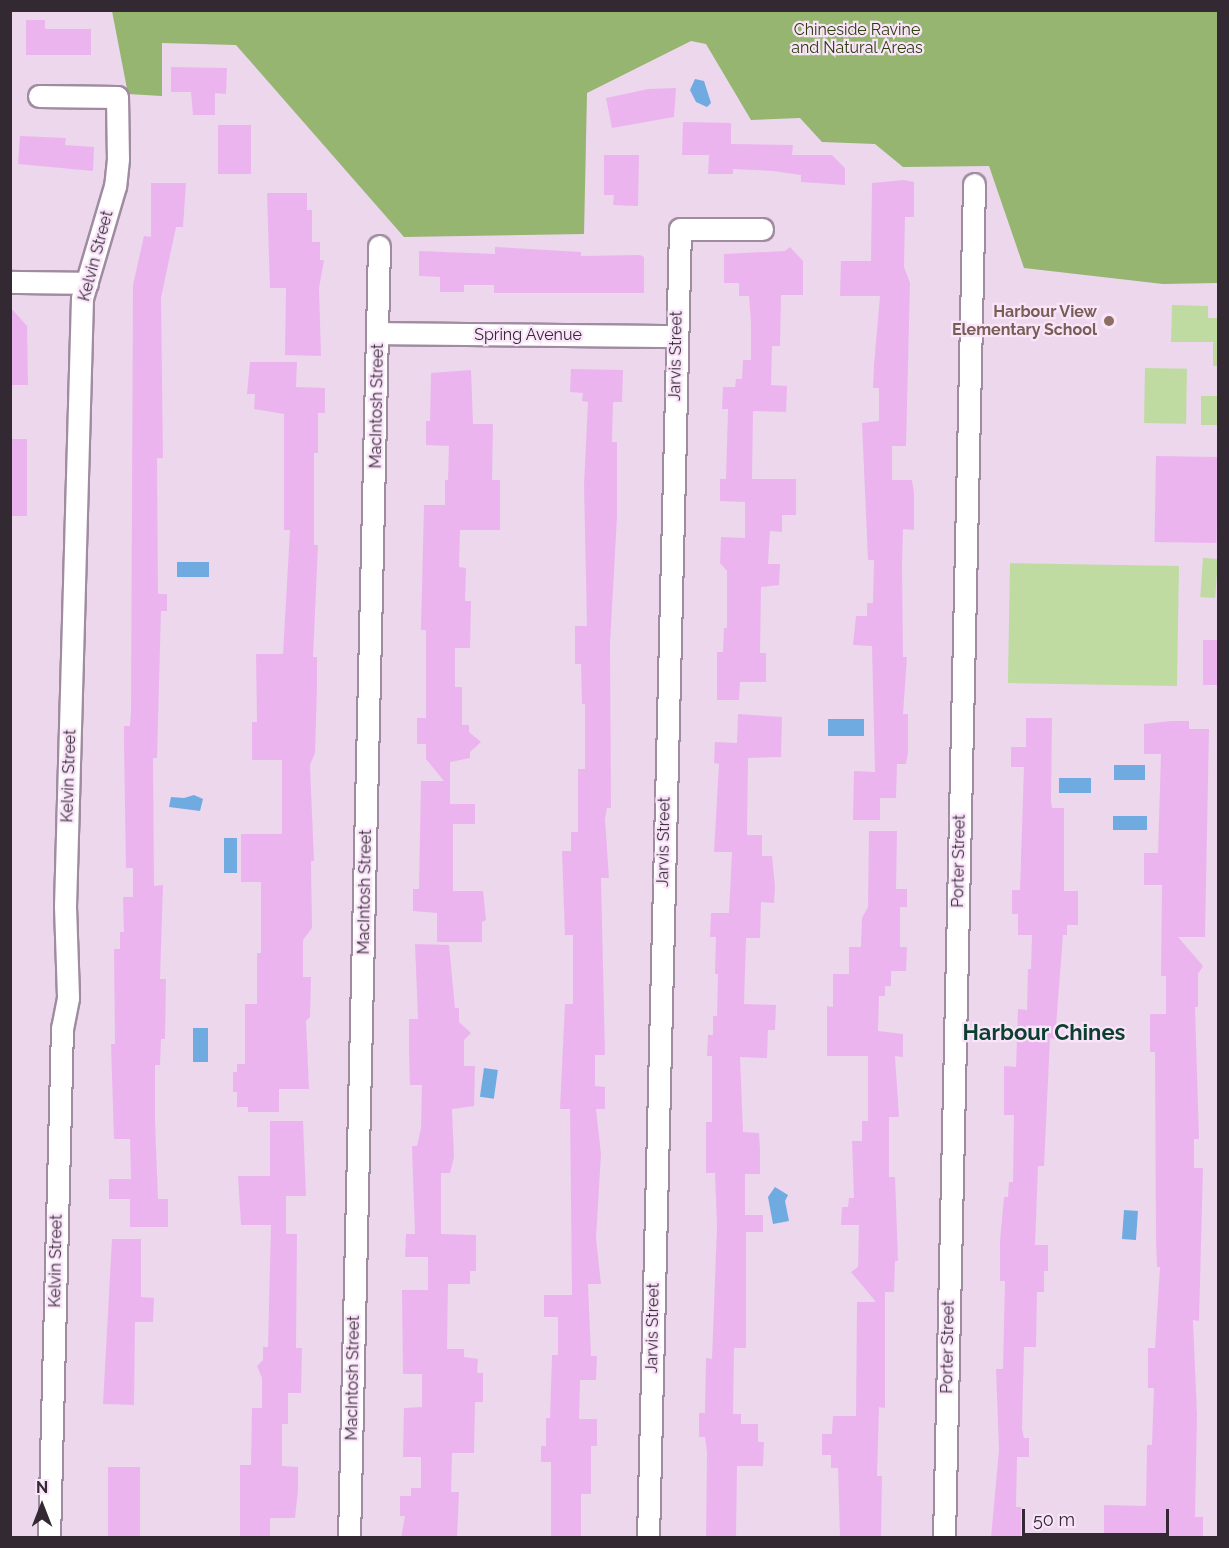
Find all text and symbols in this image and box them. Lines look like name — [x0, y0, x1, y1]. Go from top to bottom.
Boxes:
park label: Chineside Ravine and Natural Areas — [791, 20, 923, 58]
street label: Kelvin Street — [75, 209, 117, 303]
place label: Harbour View Elementary School — [952, 302, 1097, 340]
street label: Jarvis Street — [666, 311, 686, 401]
marker: Harbour View Elementary School — [1102, 314, 1116, 328]
street label: Spring Avenue — [474, 325, 582, 345]
street label: MacIntosh Street — [366, 343, 388, 469]
street label: Kelvin Street — [58, 729, 80, 823]
street label: Jarvis Street — [654, 797, 674, 887]
street label: Porter Street — [949, 814, 969, 908]
street label: MacIntosh Street — [354, 829, 376, 955]
district label: Harbour Chines — [962, 1020, 1126, 1046]
street label: Kelvin Street — [46, 1214, 66, 1308]
street label: Jarvis Street — [643, 1283, 663, 1373]
street label: Porter Street — [938, 1300, 958, 1394]
street label: MacIntosh Street — [342, 1315, 364, 1441]
north arrow — [12, 1476, 72, 1536]
text: N — [36, 1478, 48, 1497]
scale bar — [1025, 1497, 1172, 1535]
text: 50 m — [1033, 1509, 1075, 1530]

